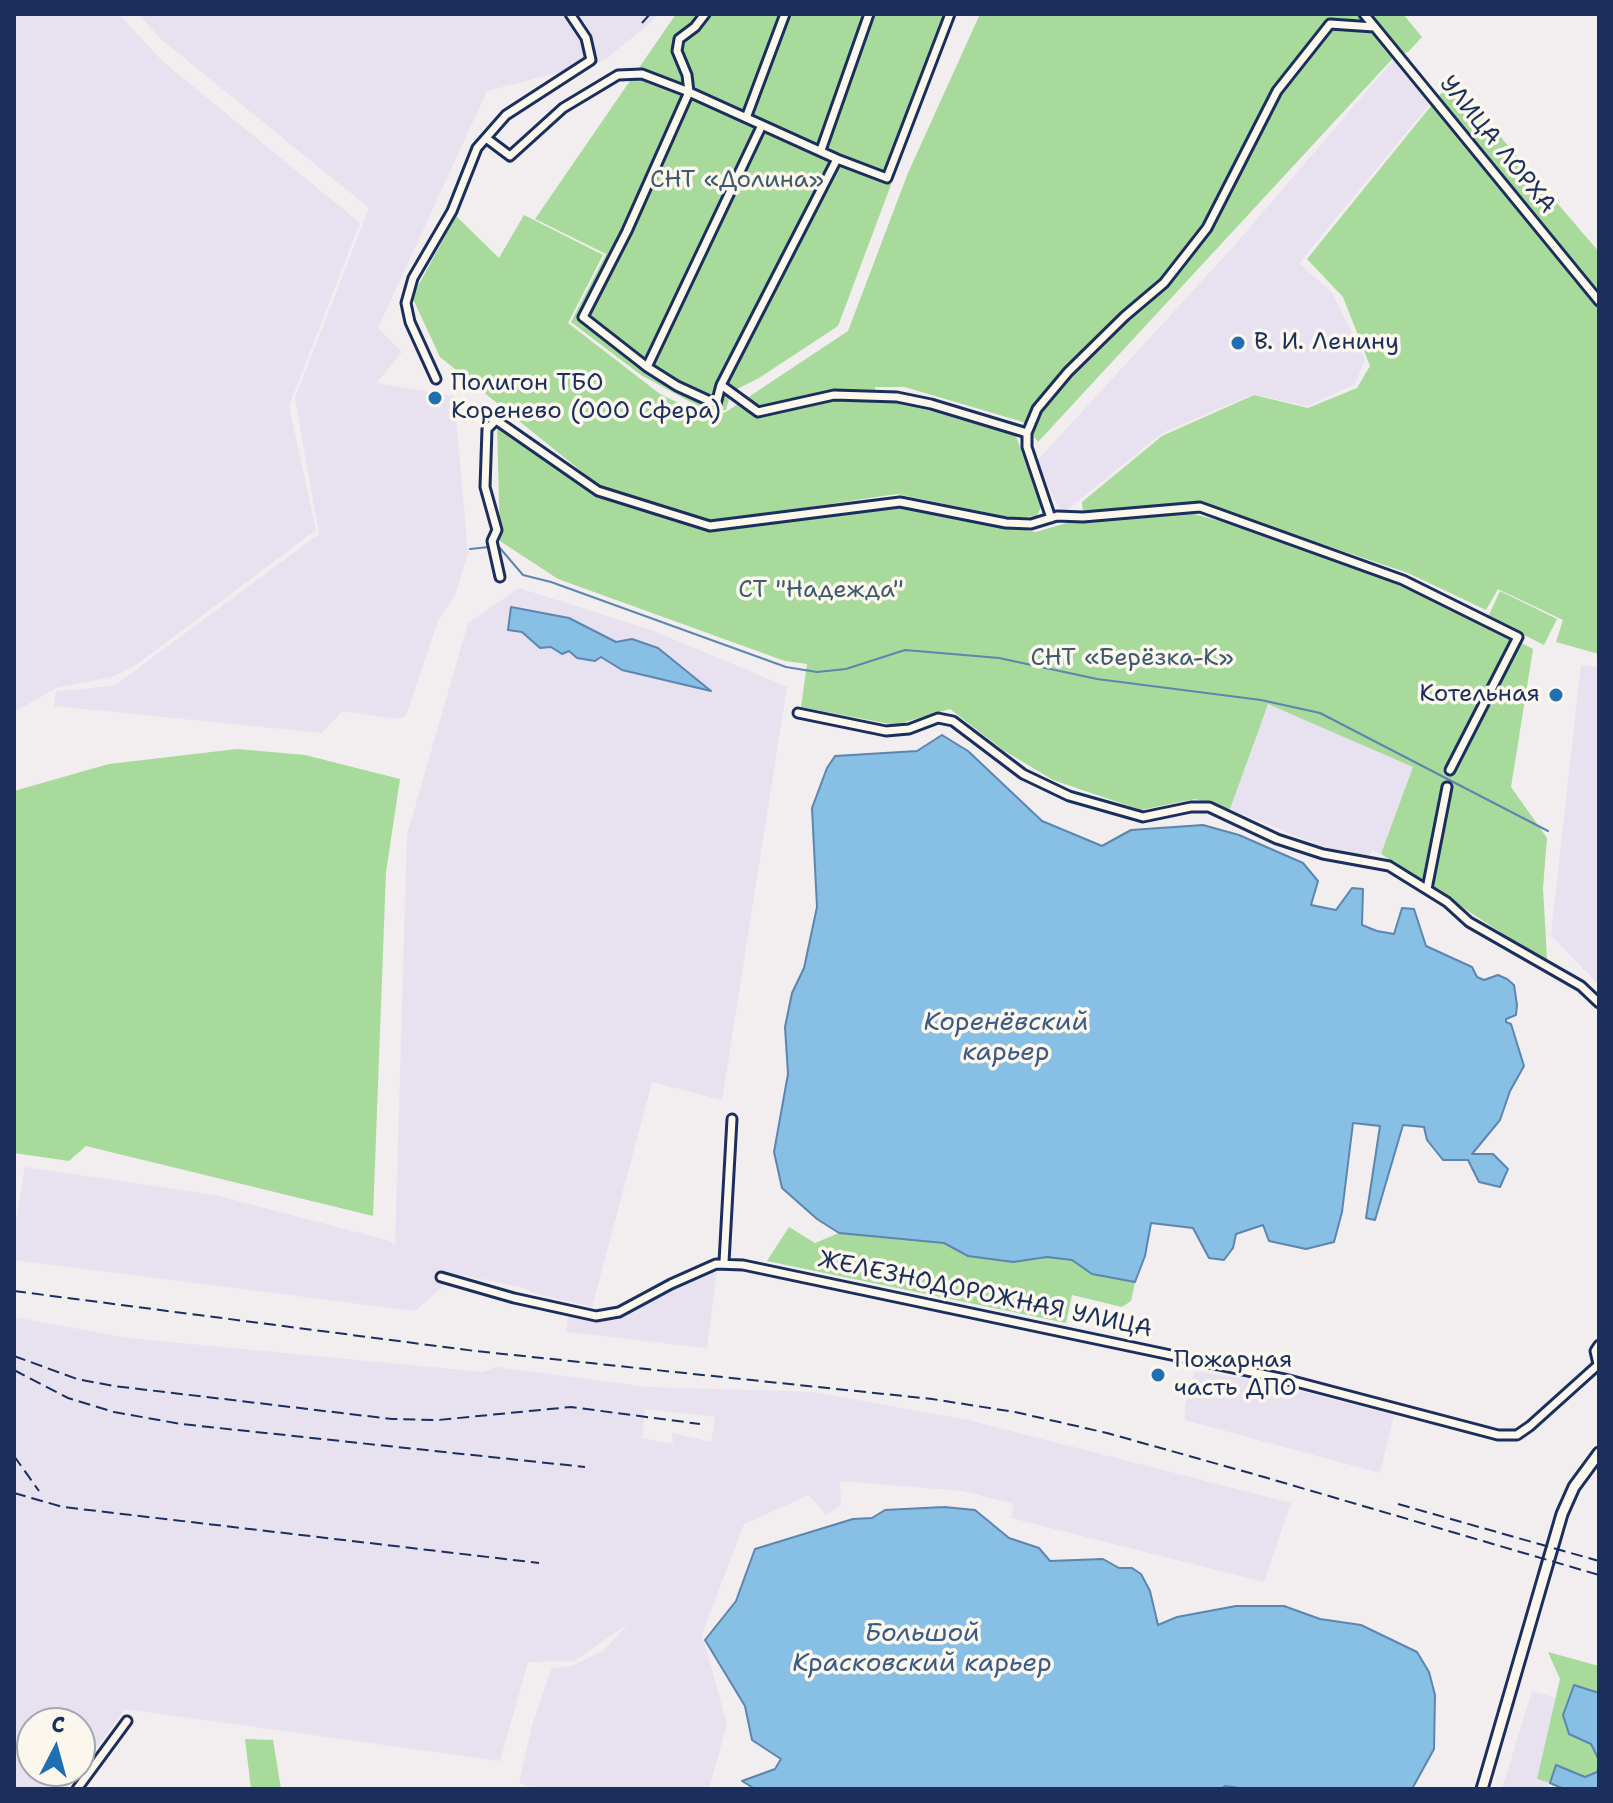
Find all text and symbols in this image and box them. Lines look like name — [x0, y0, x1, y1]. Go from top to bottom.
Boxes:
street label: УЛИЦА ЛОРХА — [1433, 70, 1561, 220]
park label: СНТ «Долина» — [650, 167, 824, 195]
place label: В. И. Ленину — [1254, 329, 1399, 357]
marker: В. И. Ленину — [1229, 334, 1247, 352]
place label: Полигон ТБО Коренево (ООО Сфера) — [451, 370, 721, 426]
marker: Полигон ТБО Коренево (ООО Сфера) — [426, 389, 444, 407]
park label: СТ "Надежда" — [738, 577, 904, 605]
park label: СНТ «Берёзка-К» — [1030, 645, 1234, 673]
place label: Котельная — [1419, 681, 1540, 709]
marker: Котельная — [1547, 686, 1565, 704]
water label: Коренёвский карьер — [923, 1007, 1089, 1068]
street label: ЖЕЛЕЗНОДОРОЖНАЯ УЛИЦА — [815, 1246, 1155, 1344]
place label: Пожарная часть ДПО — [1174, 1347, 1297, 1403]
marker: Пожарная часть ДПО — [1149, 1366, 1167, 1384]
water label: Большой Красковский карьер — [792, 1618, 1052, 1680]
north arrow — [16, 1707, 96, 1787]
text: С — [50, 1709, 67, 1740]

